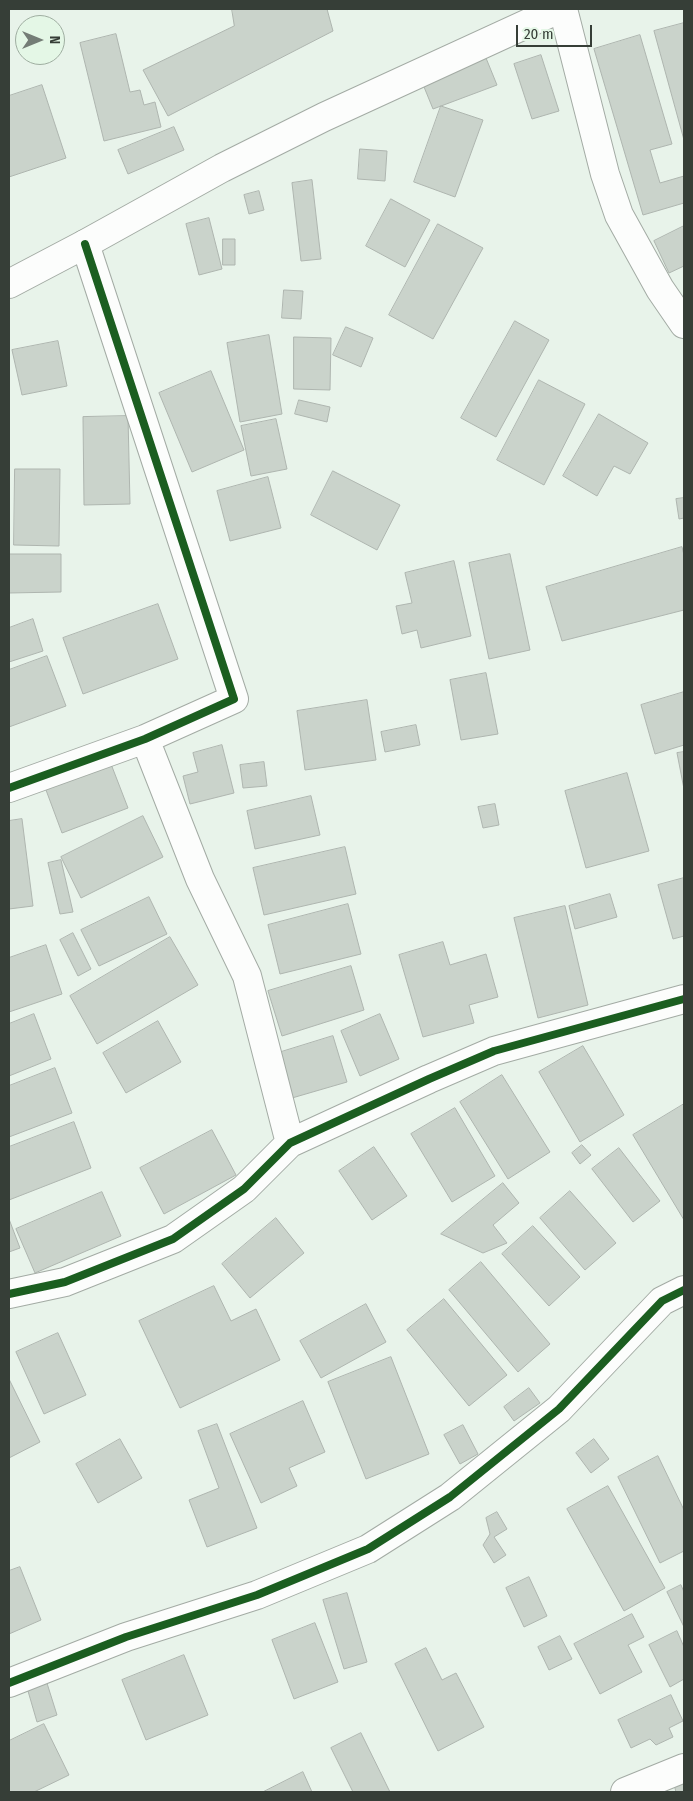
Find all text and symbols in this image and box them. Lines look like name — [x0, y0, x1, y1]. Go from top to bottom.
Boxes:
north arrow — [15, 15, 65, 65]
scale bar — [518, 15, 594, 47]
text: 20 m — [524, 25, 554, 43]
text: N — [46, 36, 63, 44]

